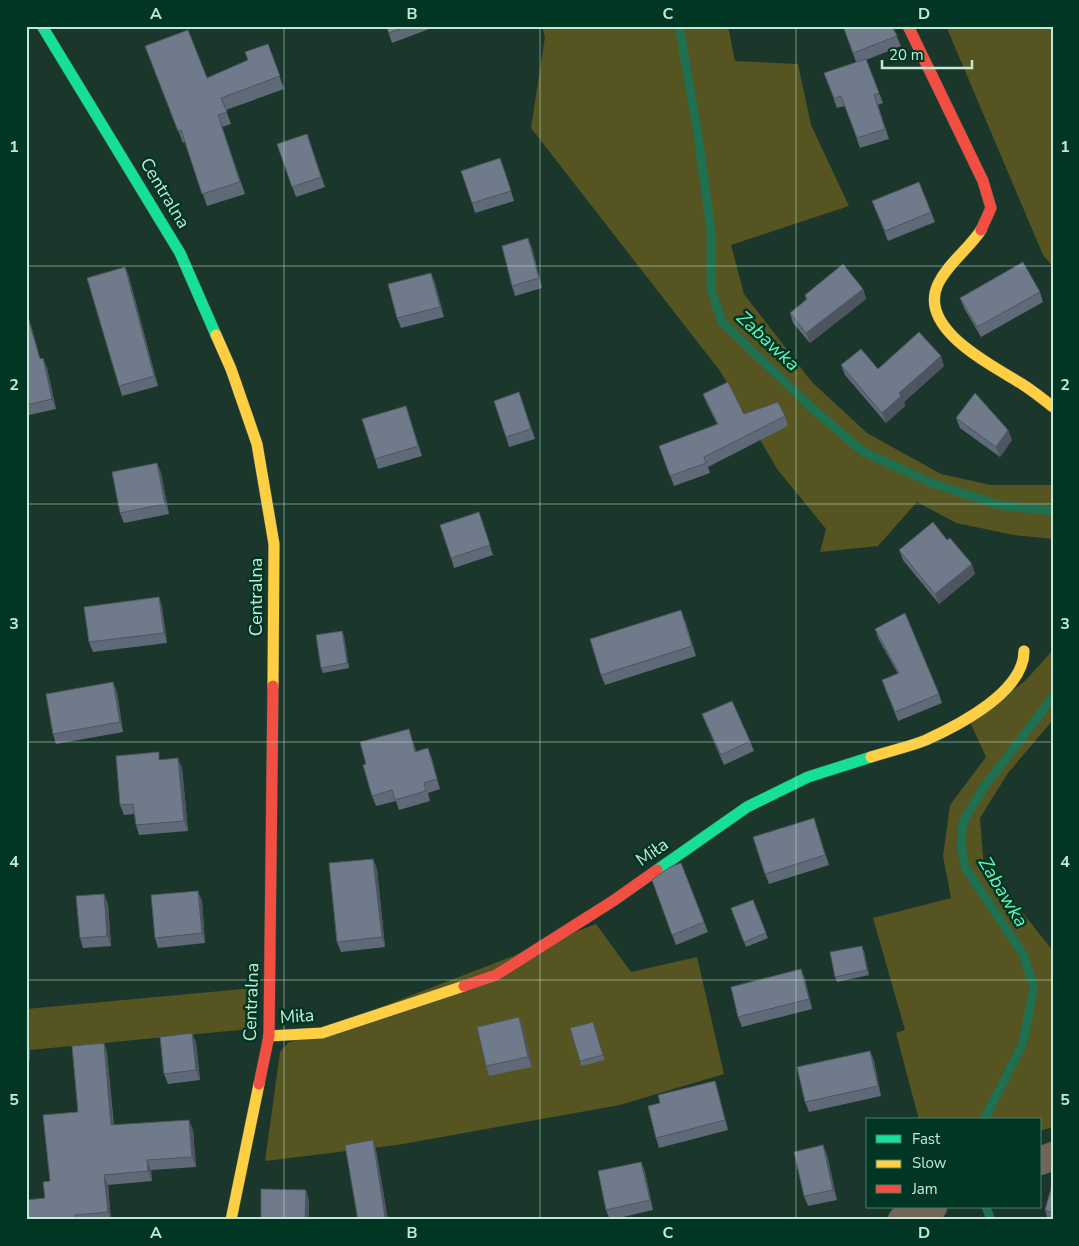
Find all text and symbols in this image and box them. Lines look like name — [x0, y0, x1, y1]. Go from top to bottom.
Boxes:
text: A — [150, 3, 162, 25]
text: B — [406, 3, 418, 25]
text: C — [663, 3, 674, 25]
text: D — [918, 3, 930, 25]
scale bar — [882, 38, 972, 70]
text: 20 m — [889, 45, 924, 65]
text: 1 — [9, 136, 19, 158]
text: 1 — [1060, 136, 1070, 158]
street label: Centralna — [134, 153, 196, 233]
water label: Zabawka — [731, 305, 805, 377]
text: 2 — [9, 374, 19, 396]
text: 2 — [1060, 374, 1070, 396]
street label: Centralna — [244, 558, 268, 636]
text: 3 — [9, 613, 19, 635]
text: 3 — [1060, 613, 1070, 635]
street label: Miła — [631, 832, 673, 872]
text: 4 — [9, 851, 19, 873]
text: 4 — [1060, 851, 1070, 873]
water label: Zabawka — [972, 852, 1034, 932]
street label: Centralna — [238, 962, 264, 1042]
street label: Miła — [279, 1003, 315, 1029]
text: 5 — [9, 1089, 19, 1111]
text: 5 — [1060, 1089, 1070, 1111]
legend — [866, 1118, 1042, 1208]
text: Fast — [912, 1129, 941, 1149]
text: Slow — [912, 1153, 947, 1173]
text: Jam — [911, 1179, 938, 1199]
text: A — [150, 1222, 162, 1244]
text: B — [406, 1222, 418, 1244]
text: C — [663, 1222, 674, 1244]
text: D — [918, 1222, 930, 1244]

